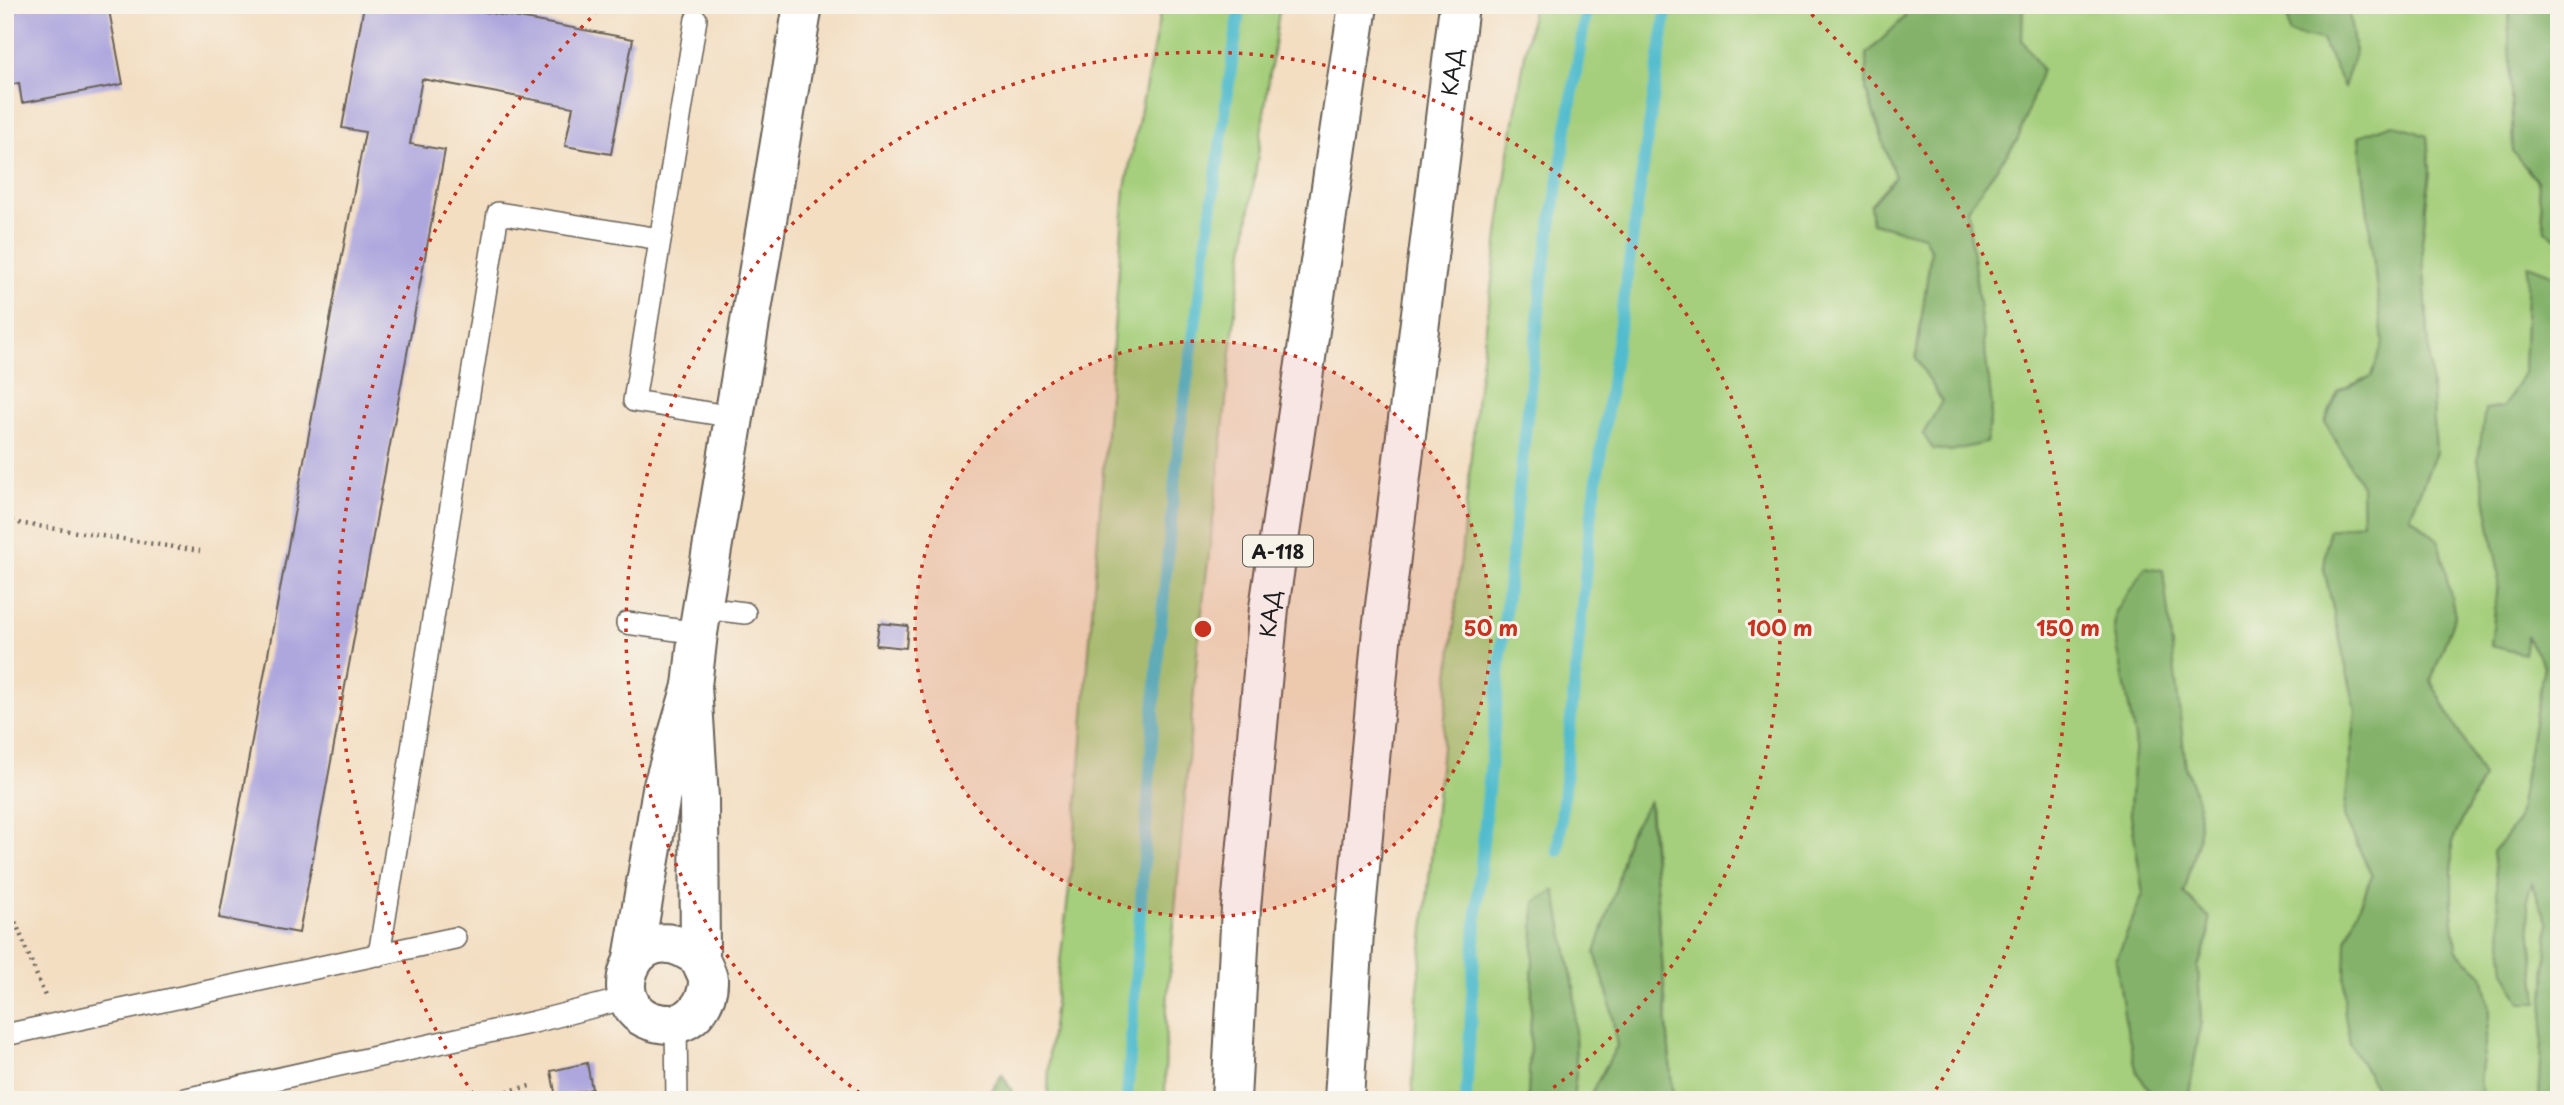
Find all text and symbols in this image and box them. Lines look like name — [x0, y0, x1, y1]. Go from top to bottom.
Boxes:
street label: КАД — [1432, 46, 1470, 97]
road number: А-118 — [1243, 536, 1313, 566]
street label: КАД — [1250, 588, 1288, 639]
text: 50 m — [1464, 611, 1518, 643]
text: 100 m — [1747, 611, 1813, 643]
text: 150 m — [2036, 611, 2100, 643]
centre of rings — [1191, 617, 1215, 641]

